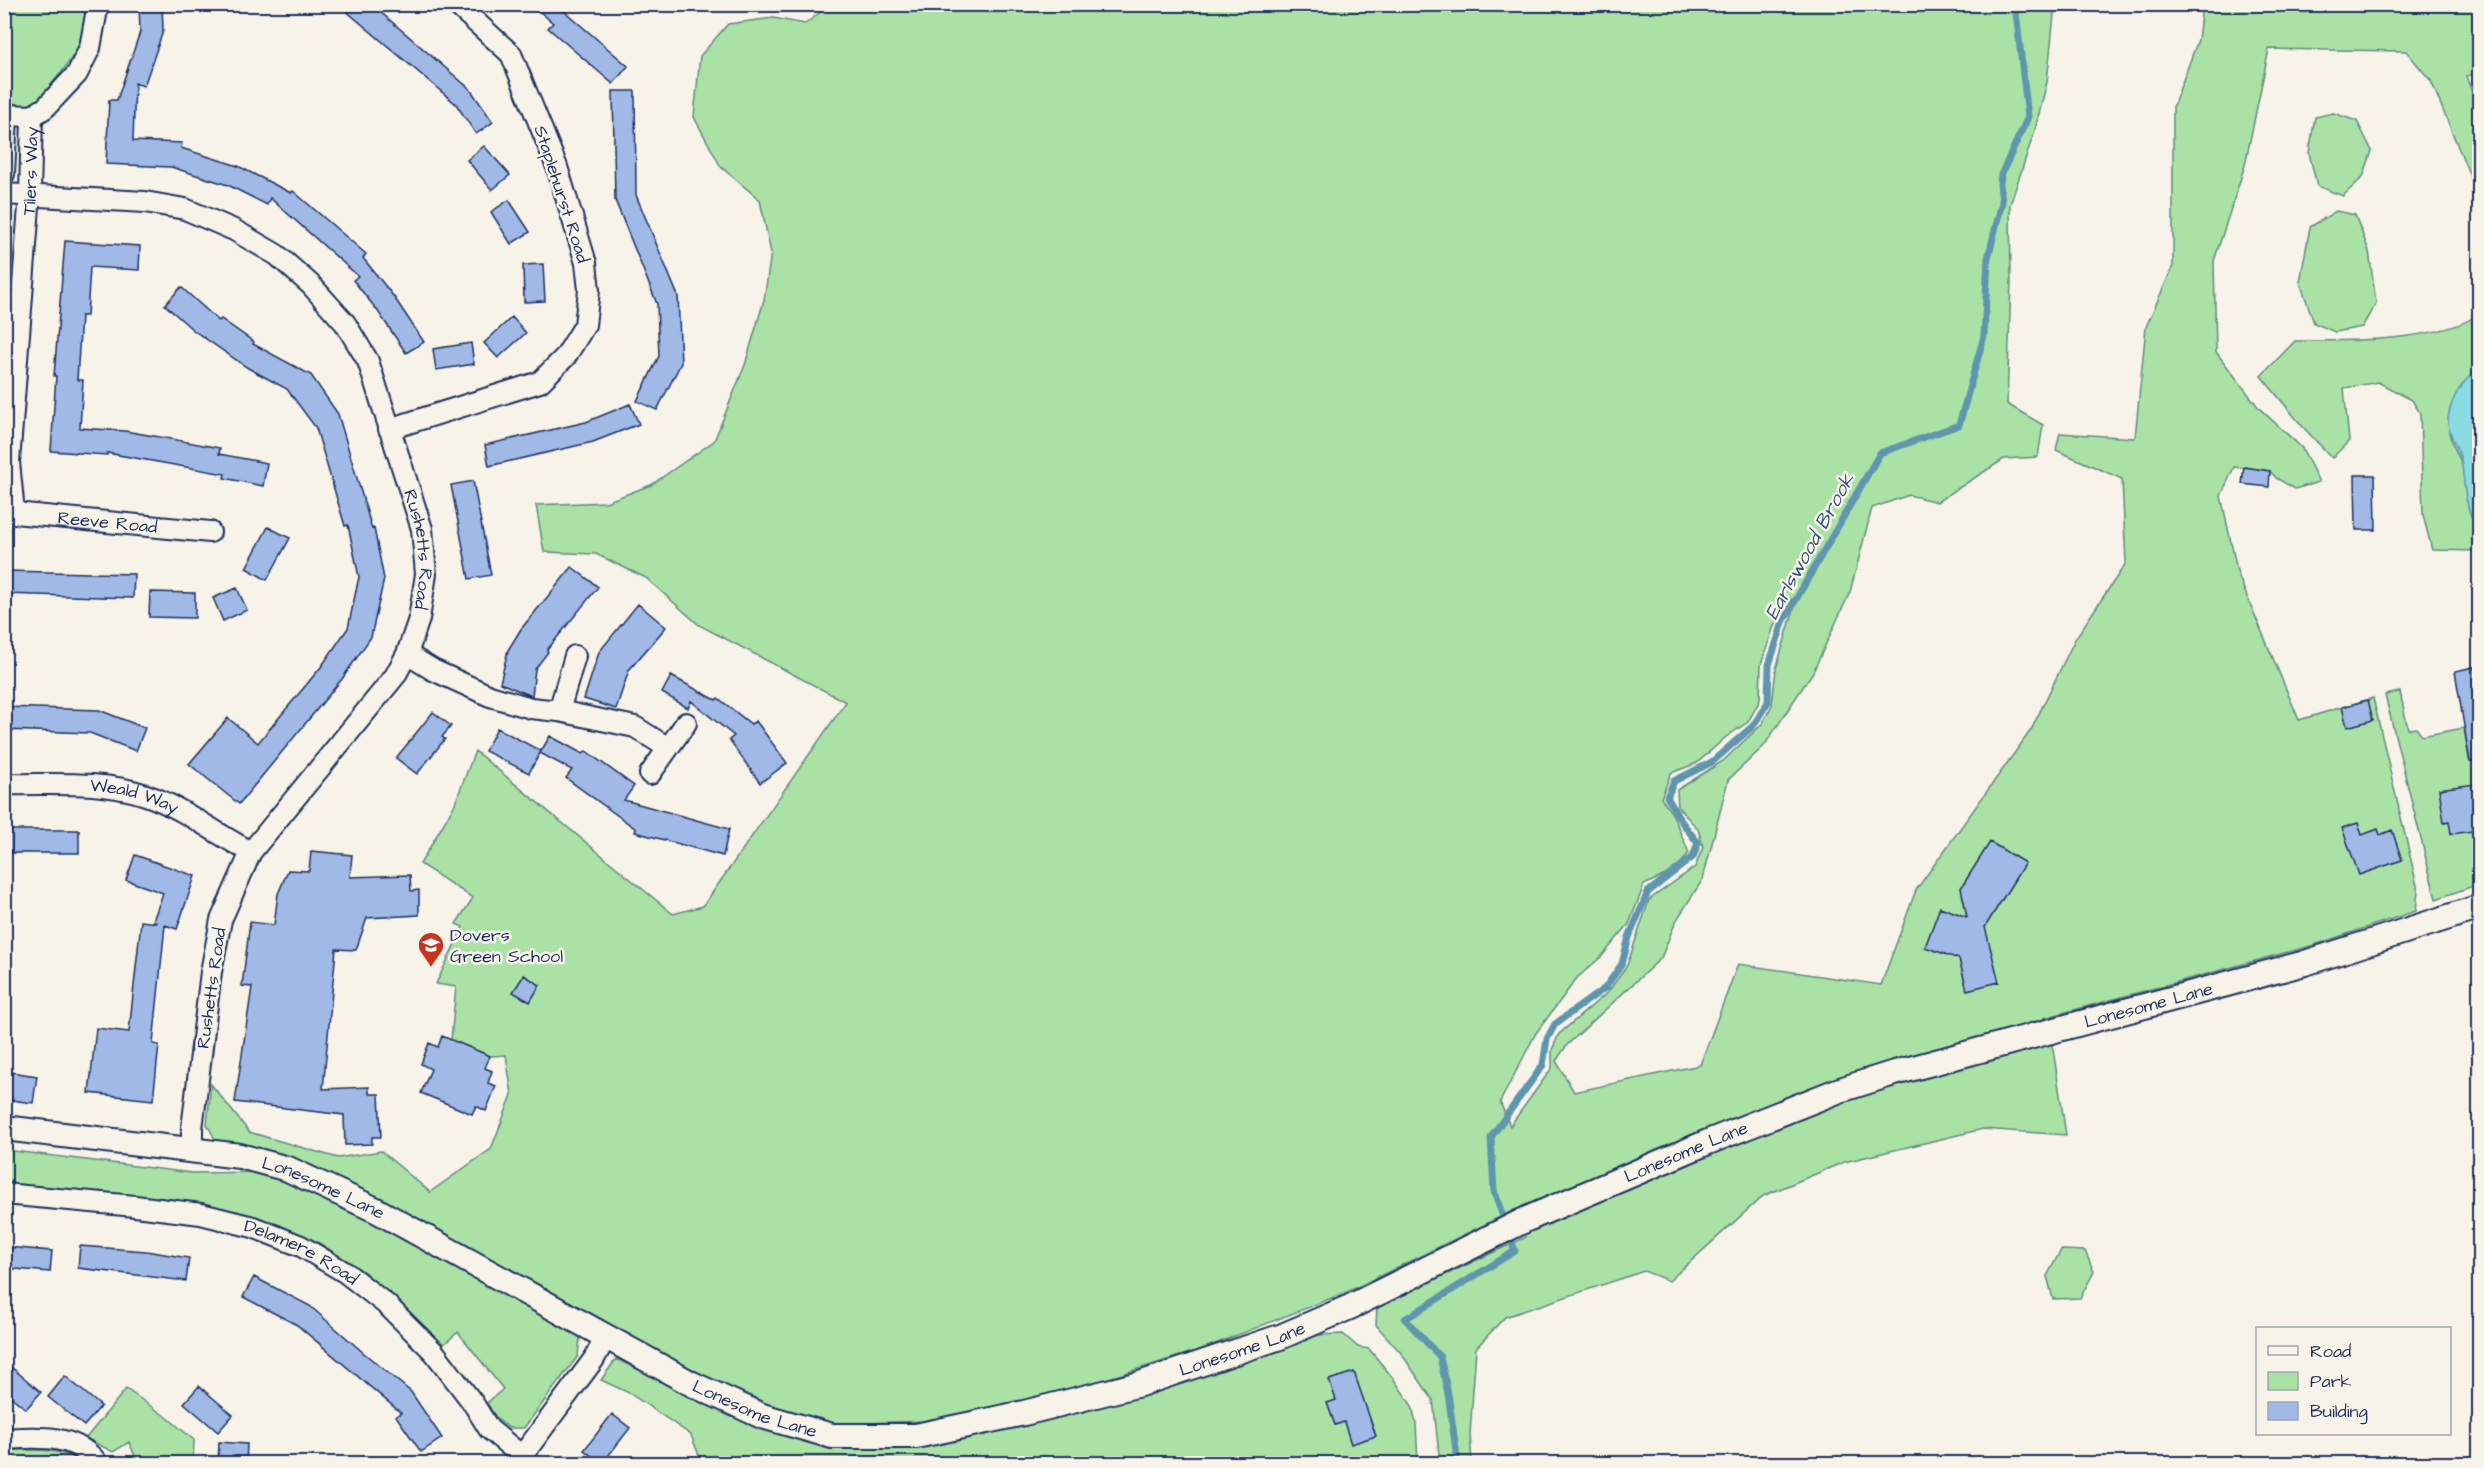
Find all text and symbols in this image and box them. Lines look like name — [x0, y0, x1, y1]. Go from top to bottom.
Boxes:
street label: Staplehurst Road — [527, 122, 596, 266]
street label: Tilers Way — [16, 126, 46, 216]
water label: Earlswood Brook — [1758, 468, 1862, 625]
street label: Rushetts Road — [397, 486, 439, 611]
street label: Reeve Road — [56, 505, 158, 540]
street label: Weald Way — [89, 773, 183, 821]
place label: Dovers Green School — [450, 923, 563, 969]
street label: Rushetts Road — [191, 926, 232, 1050]
school or university icon: Dovers Green School — [416, 930, 446, 968]
street label: Lonesome Lane — [2082, 976, 2216, 1035]
street label: Lonesome Lane — [1620, 1115, 1752, 1189]
street label: Lonesome Lane — [259, 1151, 389, 1226]
street label: Delamere Road — [242, 1213, 364, 1291]
street label: Lonesome Lane — [1176, 1316, 1310, 1383]
legend — [2256, 1327, 2451, 1435]
text: Road — [2310, 1339, 2351, 1364]
text: Park — [2310, 1369, 2352, 1394]
street label: Lonesome Lane — [688, 1374, 820, 1444]
text: Building — [2310, 1399, 2368, 1425]

